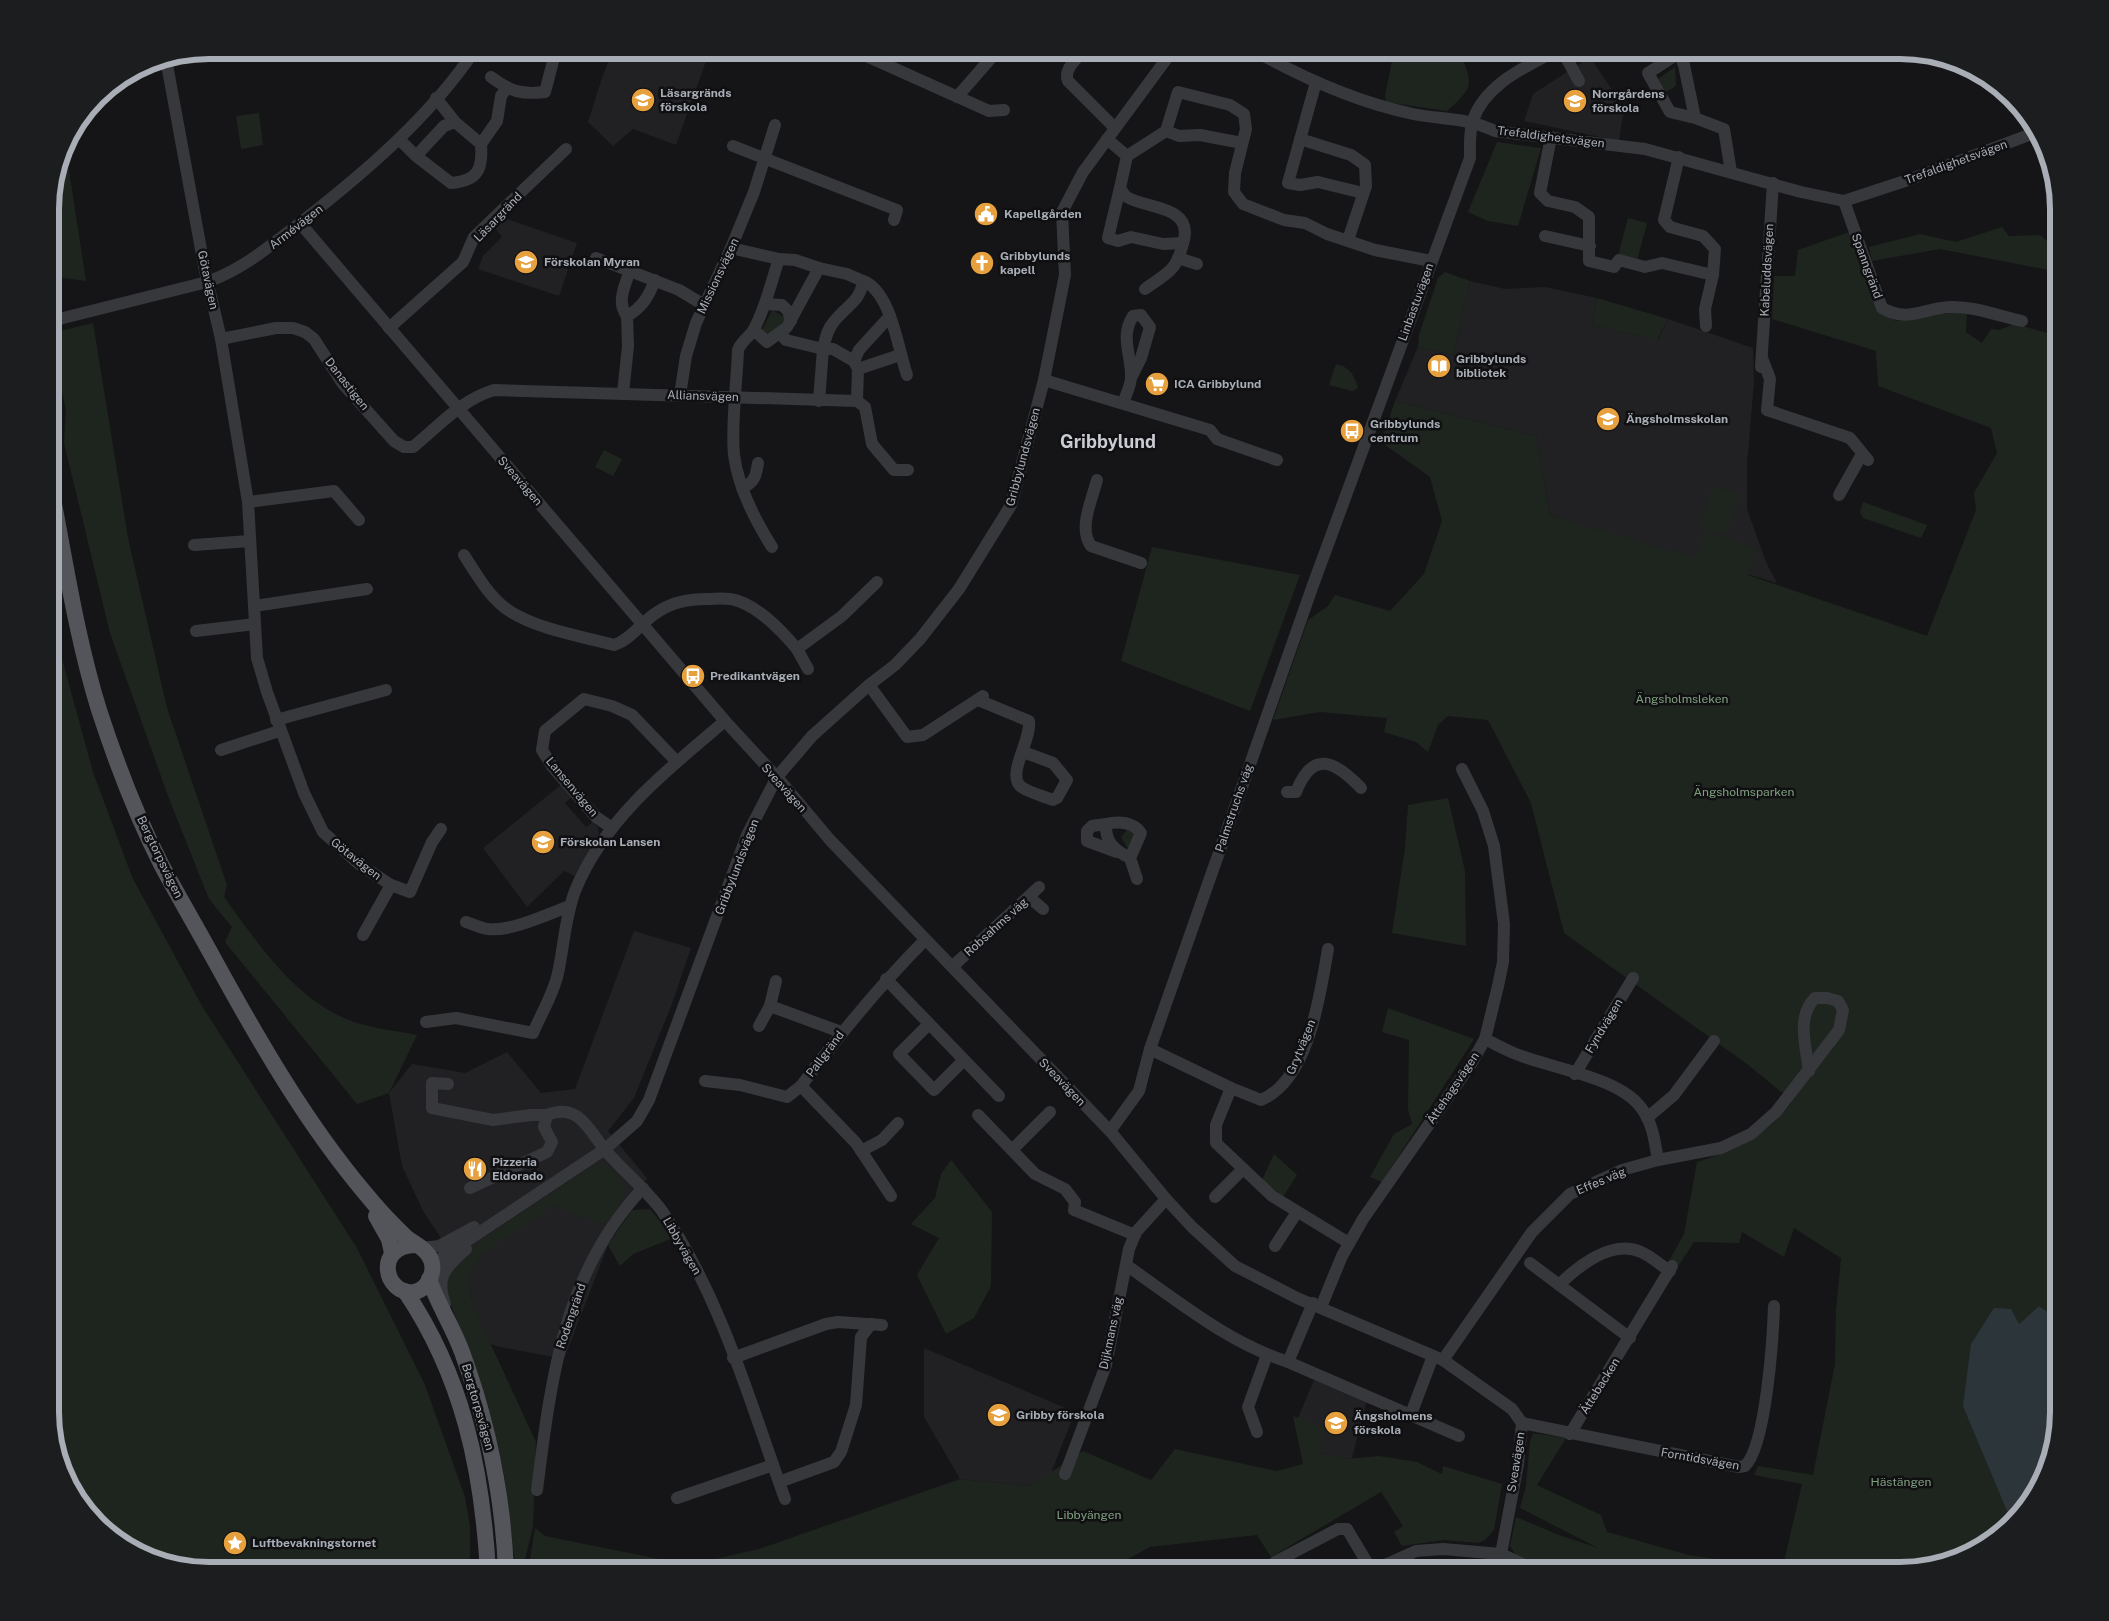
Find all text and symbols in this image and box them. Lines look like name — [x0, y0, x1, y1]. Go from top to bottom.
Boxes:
place label: Läsargränds förskola — [660, 86, 731, 114]
school or university icon: Läsargränds förskola — [630, 87, 656, 113]
place label: Norrgårdens förskola — [1592, 87, 1665, 115]
school or university icon: Norrgårdens förskola — [1562, 88, 1588, 114]
street label: Trefaldighetsvägen — [1497, 123, 1606, 151]
street label: Trefaldighetsvägen — [1903, 137, 2009, 187]
street label: Läsargränd — [471, 189, 525, 245]
public building icon: Kapellgården — [973, 201, 999, 227]
street label: Armévägen — [267, 202, 326, 252]
place label: Kapellgården — [1004, 207, 1082, 221]
street label: Kabeluddsvägen — [1758, 223, 1776, 317]
street label: Spanngränd — [1849, 232, 1885, 300]
street label: Missionsvägen — [694, 236, 742, 316]
street label: Götavägen — [195, 249, 221, 311]
school or university icon: Förskolan Myran — [513, 249, 539, 275]
place label: Gribbylunds kapell — [1000, 249, 1070, 277]
church icon: Gribbylunds kapell — [969, 250, 995, 276]
place label: Förskolan Myran — [544, 255, 640, 269]
street label: Linbastuvägen — [1395, 261, 1437, 343]
place label: Gribbylunds bibliotek — [1456, 352, 1526, 380]
library icon: Gribbylunds bibliotek — [1426, 353, 1452, 379]
street label: Danastigen — [322, 355, 372, 413]
supermarket icon: ICA Gribbylund — [1144, 371, 1170, 397]
place label: ICA Gribbylund — [1174, 377, 1261, 391]
street label: Alliansvägen — [667, 388, 739, 404]
street label: Gribbylundsvägen — [1003, 406, 1043, 508]
school or university icon: Ängsholmsskolan — [1595, 406, 1621, 432]
place label: Ängsholmsskolan — [1626, 412, 1728, 426]
place label: Gribbylunds centrum — [1370, 417, 1440, 445]
bus stop icon: Gribbylunds centrum — [1339, 418, 1365, 444]
district label: Gribbylund — [1060, 431, 1156, 452]
street label: Sveavägen — [495, 453, 545, 509]
bus stop icon: Predikantvägen — [680, 663, 706, 689]
place label: Predikantvägen — [710, 669, 800, 683]
park label: Ängsholmsleken — [1636, 692, 1728, 706]
street label: Lansenvägen — [543, 754, 601, 820]
street label: Sveavägen — [758, 761, 810, 815]
street label: Palmstruchs väg — [1212, 762, 1256, 854]
park label: Ängsholmsparken — [1693, 785, 1795, 799]
street label: Bergtorpsvägen — [134, 814, 186, 900]
street label: Gribbylundsvägen — [712, 817, 762, 917]
school or university icon: Förskolan Lansen — [530, 829, 556, 855]
street label: Götavägen — [328, 835, 384, 883]
place label: Förskolan Lansen — [560, 835, 660, 849]
street label: Robsahms väg — [961, 895, 1031, 959]
street label: Fyndvägen — [1582, 996, 1626, 1056]
street label: Grytvägen — [1284, 1017, 1318, 1077]
street label: Pallgränd — [803, 1028, 847, 1080]
street label: Ättehagsvägen — [1424, 1049, 1482, 1127]
street label: Sveavägen — [1036, 1055, 1088, 1109]
place label: Pizzeria Eldorado — [492, 1155, 543, 1183]
restaurant icon: Pizzeria Eldorado — [462, 1156, 488, 1182]
street label: Effes väg — [1574, 1164, 1628, 1198]
street label: Libbyvägen — [660, 1215, 704, 1277]
street label: Rodengränd — [553, 1281, 589, 1351]
street label: Dijkmans väg — [1096, 1295, 1126, 1371]
street label: Ättebacken — [1577, 1355, 1623, 1417]
street label: Bergtorpsvägen — [459, 1362, 497, 1452]
school or university icon: Gribby förskola — [986, 1402, 1012, 1428]
place label: Gribby förskola — [1016, 1408, 1104, 1422]
place label: Ängsholmens förskola — [1354, 1409, 1433, 1437]
school or university icon: Ängsholmens förskola — [1323, 1410, 1349, 1436]
street label: Sveavägen — [1504, 1431, 1528, 1493]
street label: Forntidsvägen — [1660, 1445, 1740, 1473]
park label: Hästängen — [1871, 1475, 1931, 1489]
park label: Libbyängen — [1056, 1508, 1122, 1522]
place icon: Luftbevakningstornet — [222, 1530, 248, 1556]
place label: Luftbevakningstornet — [252, 1536, 376, 1550]

